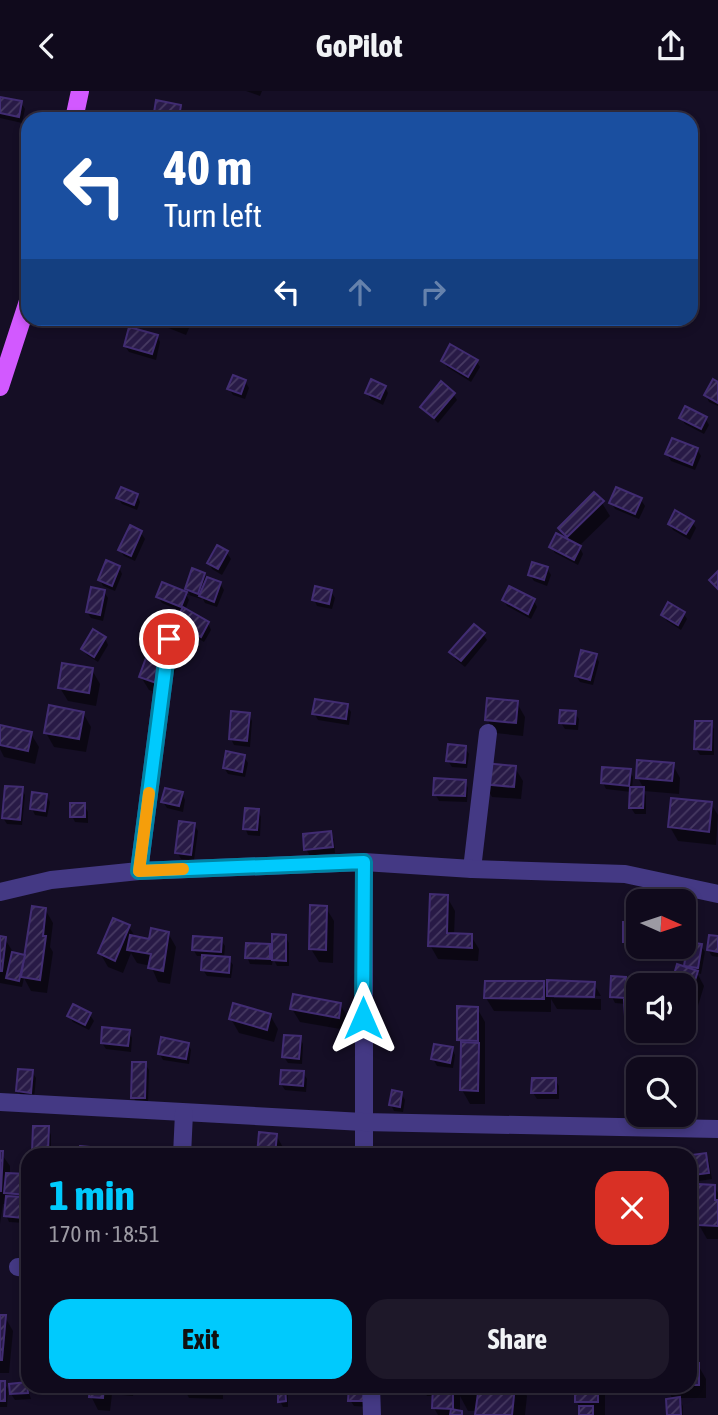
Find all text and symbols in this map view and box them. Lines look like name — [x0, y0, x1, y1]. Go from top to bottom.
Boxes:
icon: back — [28, 27, 66, 65]
text: GoPilot — [315, 27, 403, 64]
icon: share — [652, 27, 690, 65]
text: 40 m — [164, 139, 252, 195]
icon: left — [49, 140, 140, 231]
text: Turn left — [164, 197, 262, 234]
icon: left — [268, 273, 306, 311]
icon: ahead — [341, 273, 379, 311]
icon: right — [414, 273, 452, 311]
pin — [139, 609, 199, 669]
icon: arrive — [150, 620, 188, 658]
north arrow — [626, 889, 696, 959]
map controls — [626, 889, 696, 1127]
button: sound — [626, 973, 696, 1043]
position arrow — [326, 981, 400, 1055]
button: search — [626, 1057, 696, 1127]
text: 1 min — [49, 1171, 135, 1219]
button: close — [595, 1171, 669, 1245]
text: 170 m · 18:51 — [49, 1221, 160, 1247]
button: Exit — [49, 1299, 352, 1379]
button: Share — [366, 1299, 669, 1379]

